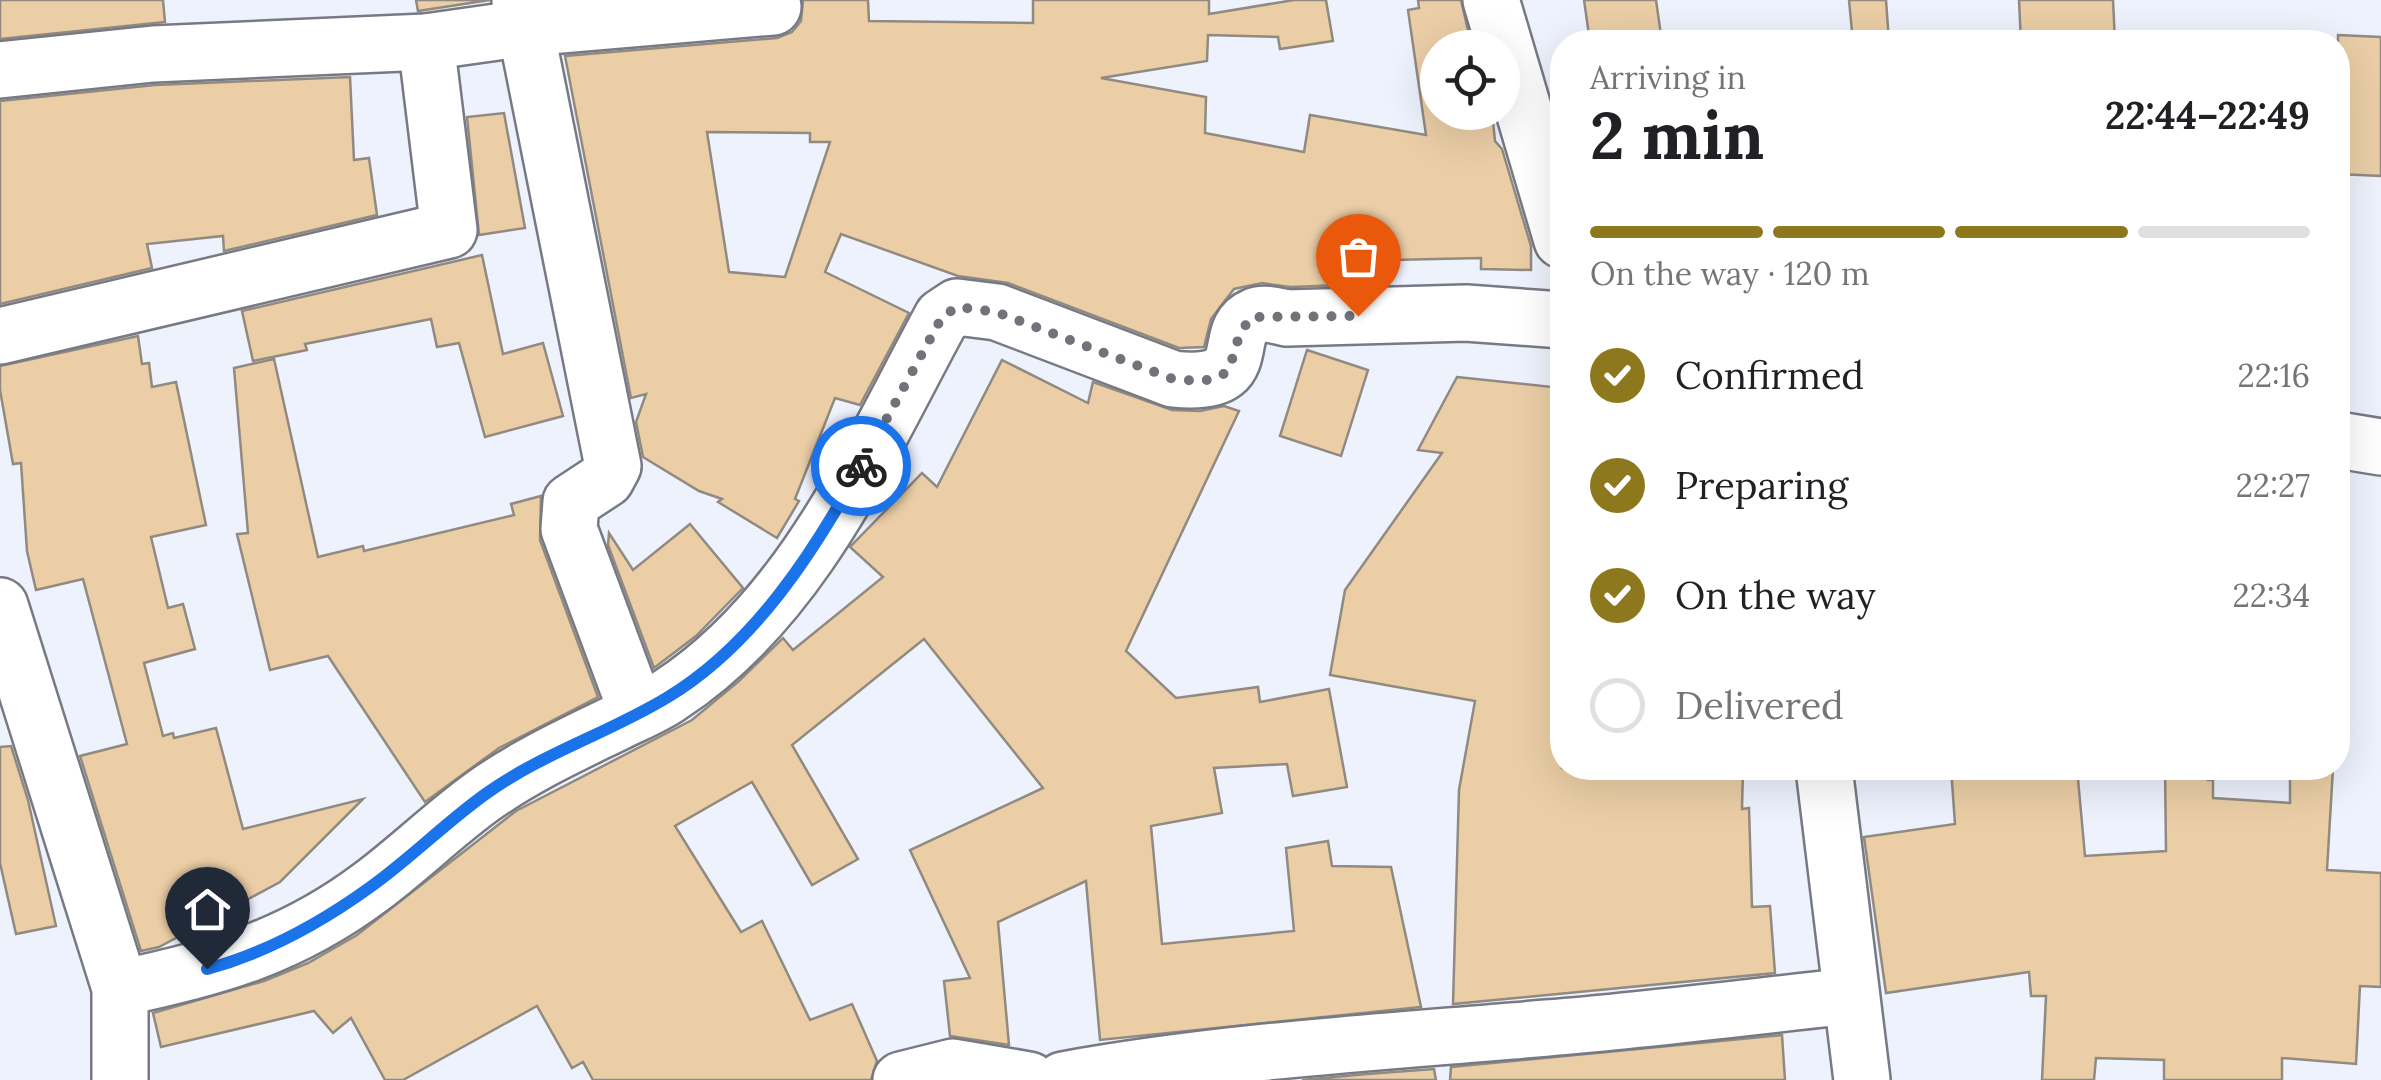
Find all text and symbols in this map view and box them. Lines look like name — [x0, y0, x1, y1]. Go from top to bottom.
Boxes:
map controls — [1420, 30, 1520, 130]
button: locate — [1420, 30, 1520, 130]
text: Arriving in — [1590, 57, 1746, 98]
text: 22:44–22:49 — [2105, 91, 2310, 139]
text: 2 min — [1590, 94, 1764, 177]
pin — [1316, 214, 1401, 317]
icon: bag — [1331, 229, 1386, 284]
text: On the way · 120 m — [1590, 253, 1870, 294]
icon: check — [1590, 348, 1645, 403]
text: Confirmed — [1675, 351, 1864, 399]
text: 22:16 — [2237, 355, 2310, 396]
courier — [811, 416, 911, 516]
icon: bike — [834, 439, 889, 494]
icon: check — [1590, 458, 1645, 513]
text: Preparing — [1675, 461, 1848, 509]
text: 22:27 — [2236, 465, 2310, 506]
icon: check — [1590, 568, 1645, 623]
text: On the way — [1675, 571, 1876, 619]
text: 22:34 — [2232, 575, 2310, 616]
text: Delivered — [1675, 681, 1844, 729]
pin — [165, 867, 250, 970]
icon: home — [180, 882, 235, 937]

